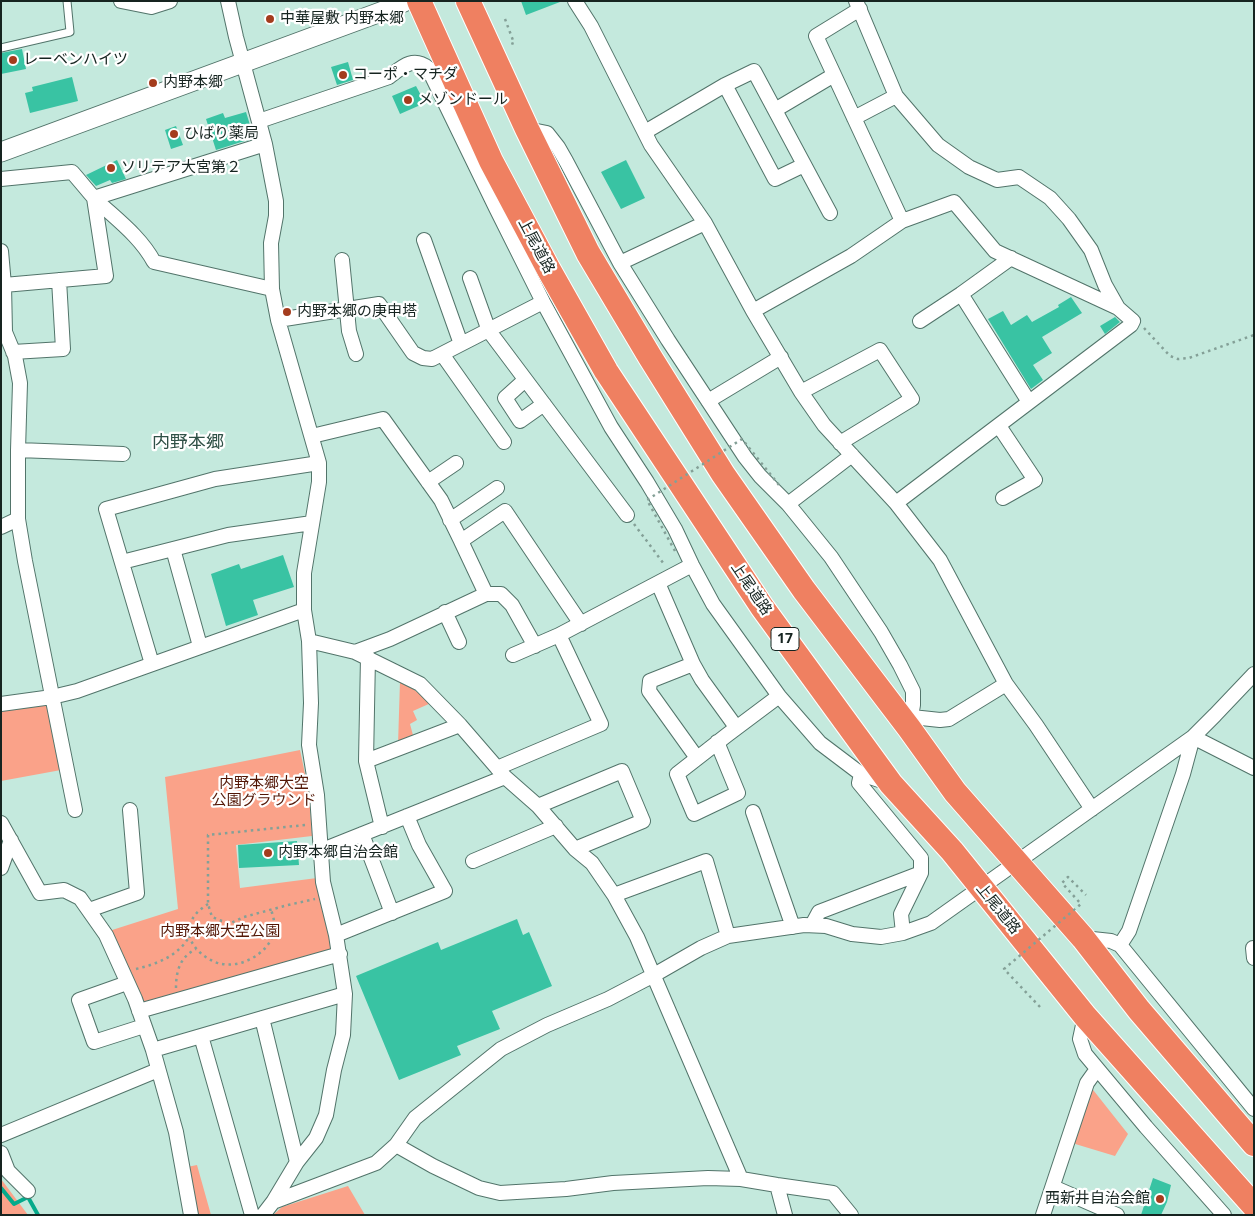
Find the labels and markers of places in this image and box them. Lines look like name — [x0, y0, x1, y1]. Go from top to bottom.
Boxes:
place label: 中華屋敷 内野本郷 — [280, 10, 404, 28]
marker: 中華屋敷 内野本郷 — [264, 13, 276, 25]
place label: レーベンハイツ — [23, 51, 128, 69]
marker: レーベンハイツ — [7, 54, 19, 66]
place label: コーポ・マチダ — [353, 66, 458, 84]
marker: コーポ・マチダ — [337, 69, 349, 81]
place label: 内野本郷 — [163, 74, 223, 92]
marker: 内野本郷 — [147, 77, 159, 89]
place label: メゾンドール — [418, 91, 508, 109]
marker: メゾンドール — [402, 94, 414, 106]
place label: ひばり薬局 — [184, 125, 259, 143]
marker: ひばり薬局 — [168, 128, 180, 140]
place label: ソリテア大宮第２ — [121, 159, 241, 177]
marker: ソリテア大宮第２ — [105, 162, 117, 174]
place label: 内野本郷の庚申塔 — [297, 303, 417, 321]
marker: 内野本郷の庚申塔 — [281, 306, 293, 318]
place label: 内野本郷自治会館 — [278, 844, 398, 862]
marker: 内野本郷自治会館 — [262, 847, 274, 859]
place label: 西新井自治会館 — [1045, 1190, 1150, 1208]
marker: 西新井自治会館 — [1154, 1193, 1166, 1205]

